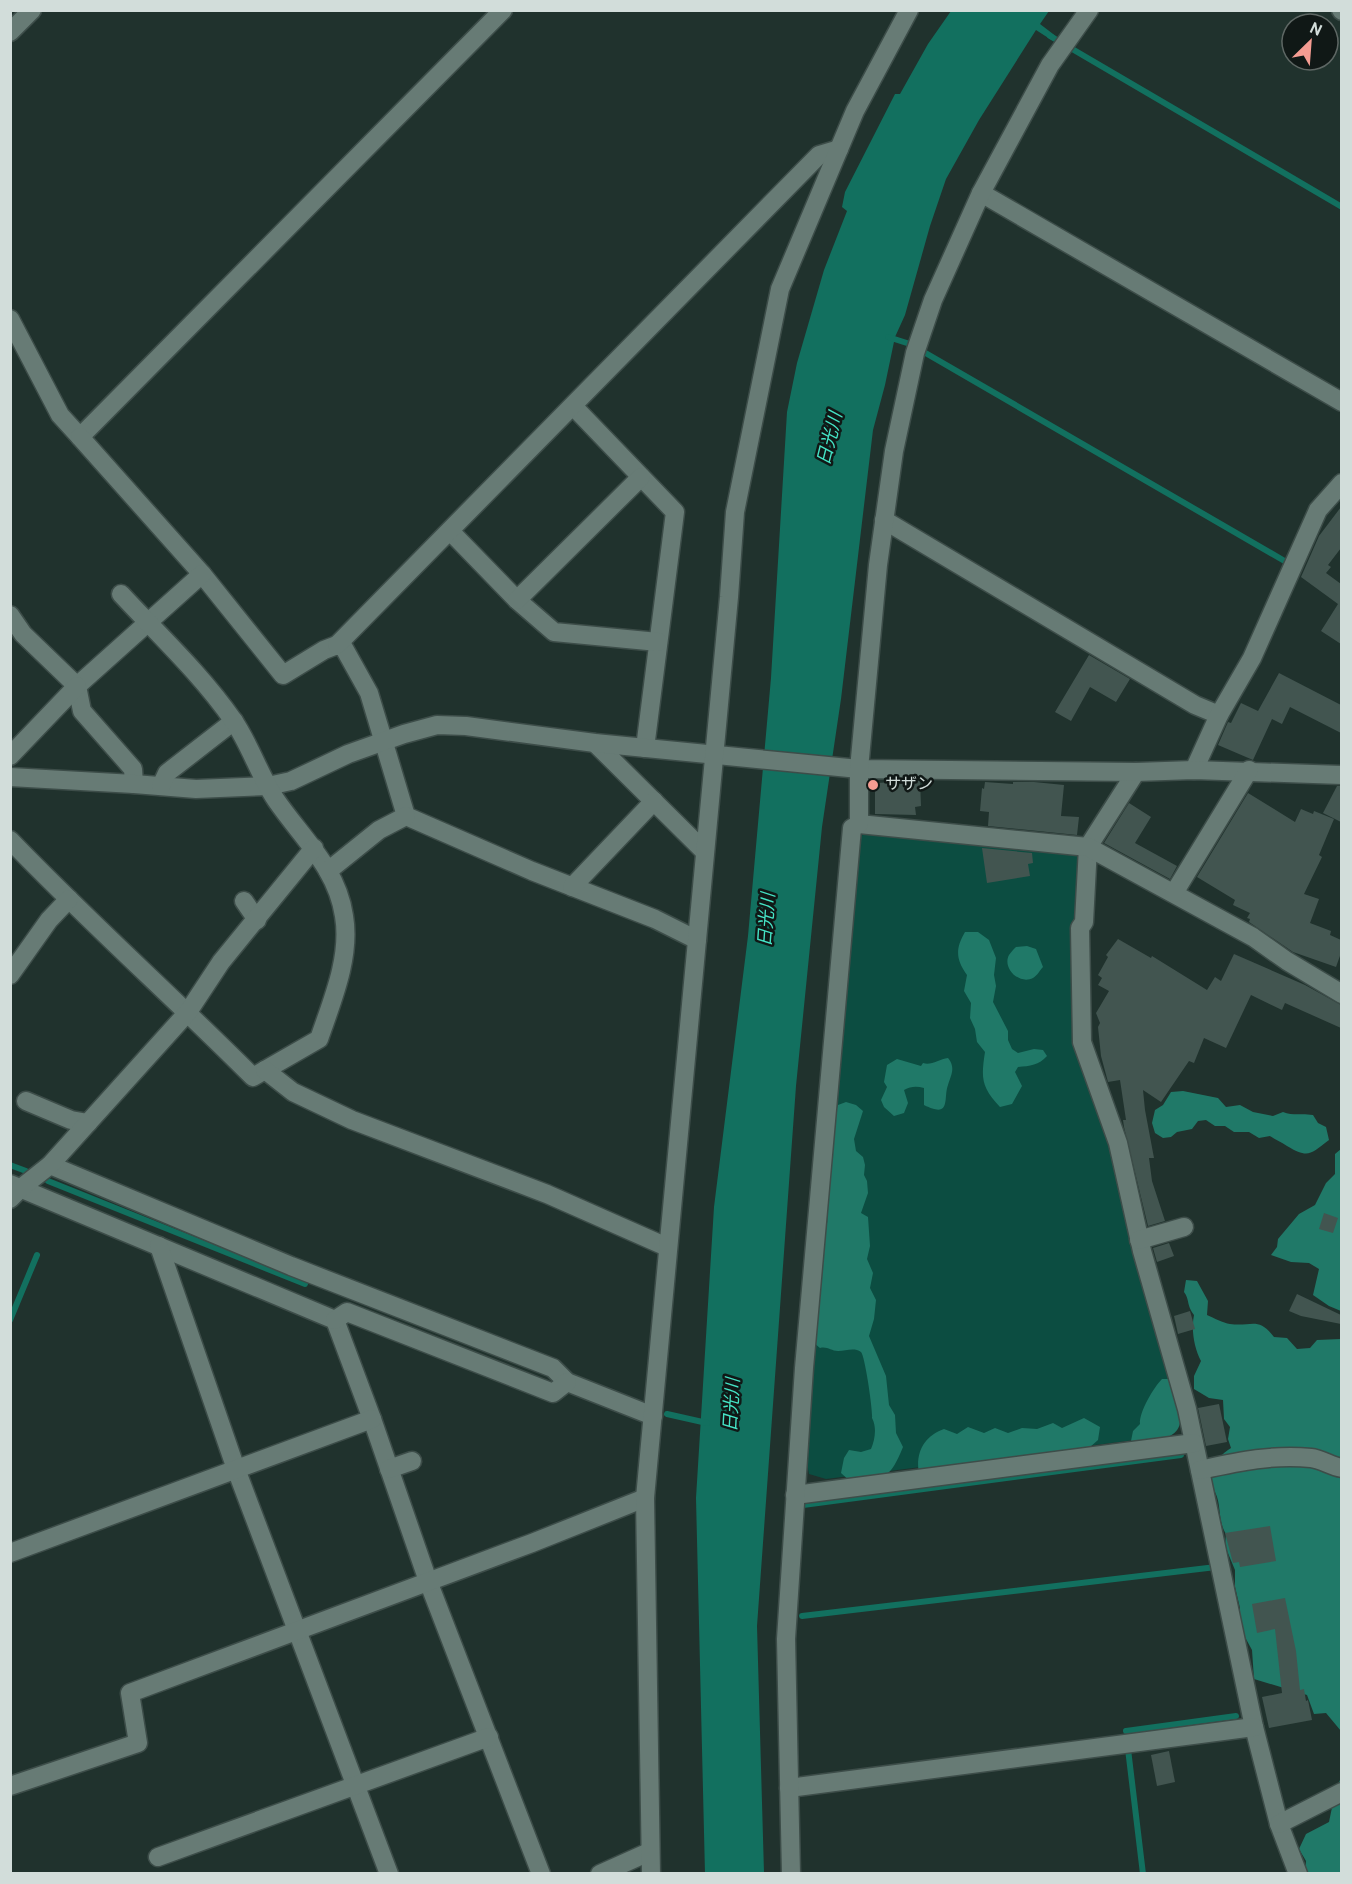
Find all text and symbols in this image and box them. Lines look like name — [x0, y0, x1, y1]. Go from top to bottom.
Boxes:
north arrow — [1280, 12, 1340, 72]
text: N — [1306, 19, 1325, 42]
water label: 日光川 — [813, 408, 849, 468]
place label: サザン — [885, 775, 933, 795]
marker: サザン — [866, 778, 880, 792]
water label: 日光川 — [755, 890, 781, 948]
water label: 日光川 — [720, 1375, 746, 1433]

